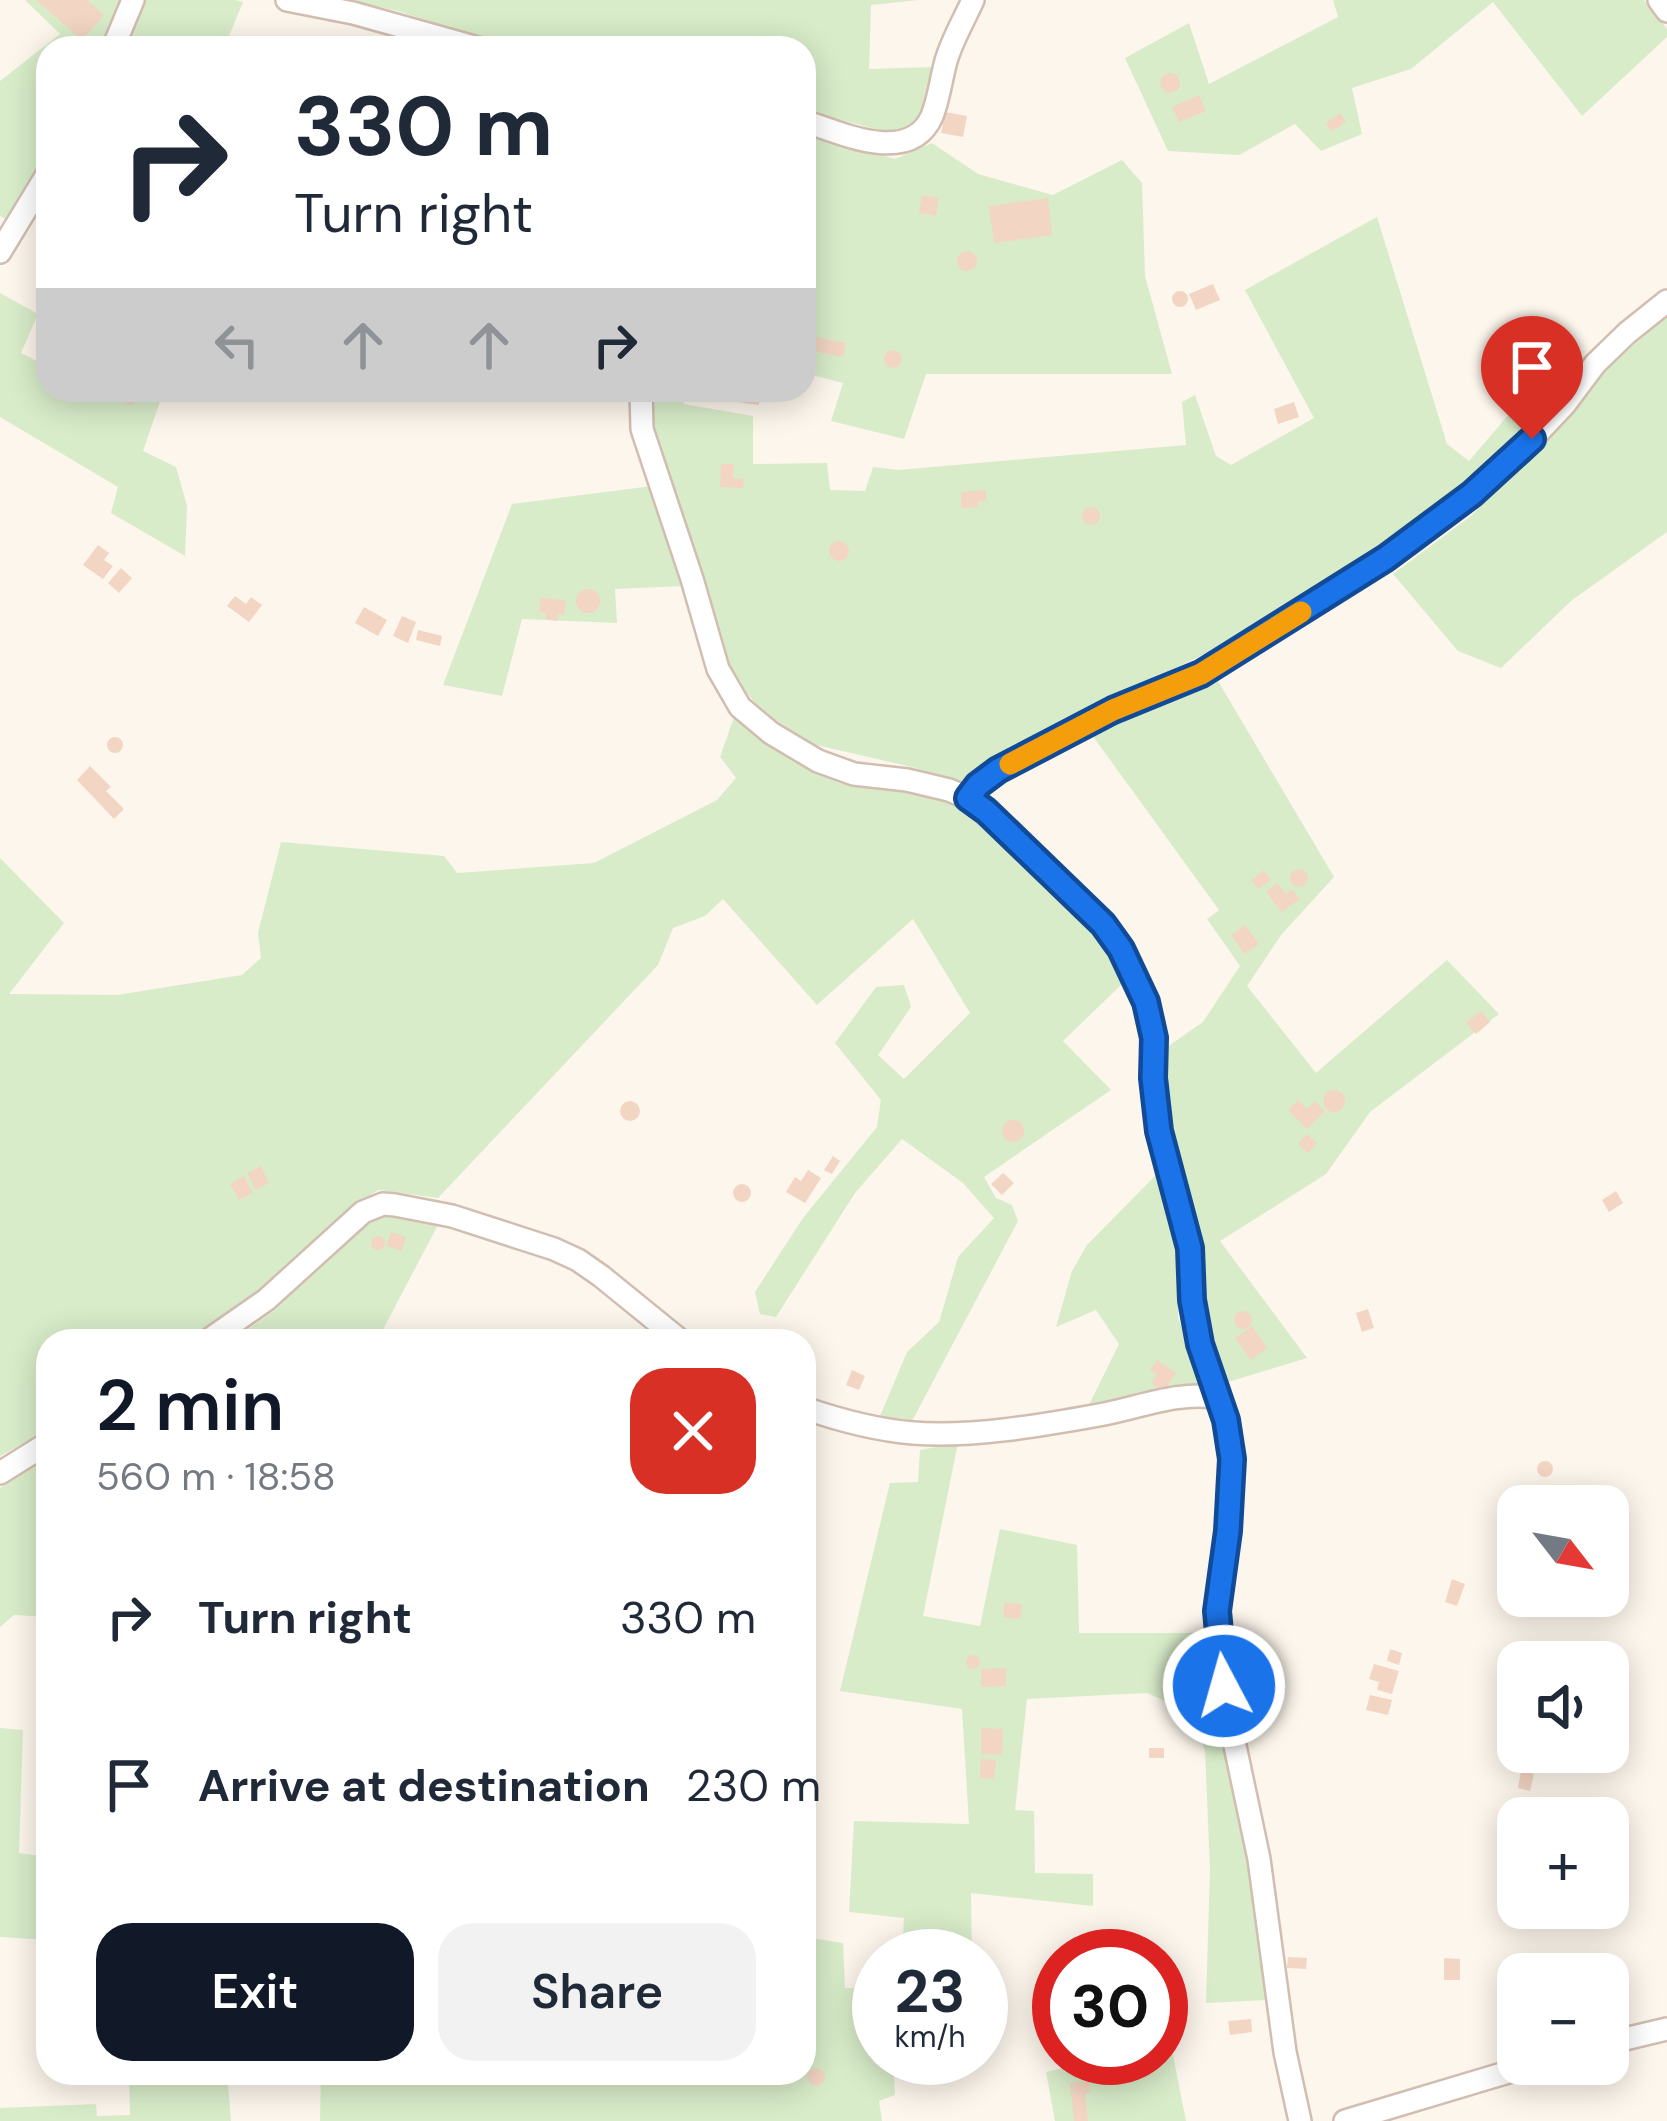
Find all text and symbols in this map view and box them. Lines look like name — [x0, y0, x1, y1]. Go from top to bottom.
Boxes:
text: 330 m — [294, 72, 553, 181]
icon: right — [96, 84, 252, 240]
text: Turn right — [294, 178, 533, 249]
icon: left — [204, 312, 270, 378]
icon: ahead — [330, 312, 396, 378]
icon: ahead — [456, 312, 522, 378]
icon: right — [582, 312, 648, 378]
pin — [1481, 316, 1583, 439]
icon: arrive — [1499, 334, 1565, 400]
text: 2 min — [96, 1359, 284, 1452]
button: close — [630, 1368, 756, 1494]
text: 560 m · 18:58 — [96, 1451, 336, 1502]
north arrow — [1497, 1485, 1629, 1617]
map controls — [1497, 1485, 1629, 2085]
icon: right — [96, 1584, 162, 1650]
text: Turn right — [198, 1588, 412, 1647]
text: 330 m — [620, 1588, 756, 1647]
position arrow — [1161, 1623, 1287, 1749]
button: sound — [1497, 1641, 1629, 1773]
icon: arrive — [96, 1752, 162, 1818]
text: Arrive at destination — [198, 1756, 650, 1815]
text: 230 m — [686, 1756, 821, 1815]
button: + — [1497, 1797, 1629, 1929]
button: Exit — [96, 1923, 414, 2061]
button: Share — [438, 1923, 756, 2061]
speed limit sign: 30 — [1032, 1929, 1188, 2085]
text: 23 — [895, 1952, 965, 2031]
button: − — [1497, 1953, 1629, 2085]
text: km/h — [895, 2017, 965, 2056]

